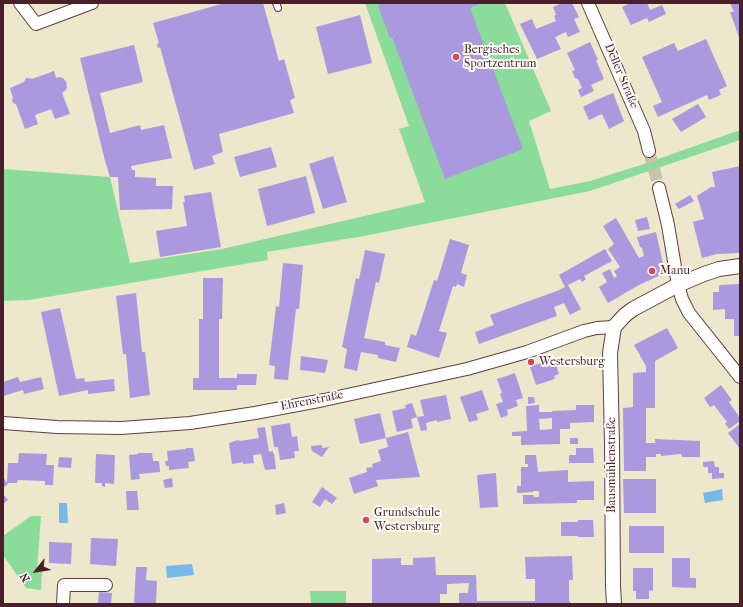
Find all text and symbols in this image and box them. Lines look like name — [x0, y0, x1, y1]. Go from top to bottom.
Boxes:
street label: Deller Straße — [601, 41, 641, 111]
place label: Bergisches Sportzentrum — [464, 43, 536, 71]
marker: Bergisches Sportzentrum — [451, 52, 461, 62]
place label: Manu — [660, 264, 690, 278]
marker: Manu — [647, 266, 657, 276]
place label: Westersburg — [539, 355, 605, 369]
marker: Westersburg — [526, 357, 536, 367]
street label: Ehrenstraße — [279, 388, 345, 414]
street label: Bausmühlenstraße — [605, 417, 619, 513]
place label: Grundschule Westersburg — [374, 506, 440, 534]
marker: Grundschule Westersburg — [361, 515, 371, 525]
north arrow — [16, 551, 56, 591]
text: N — [17, 570, 33, 584]

